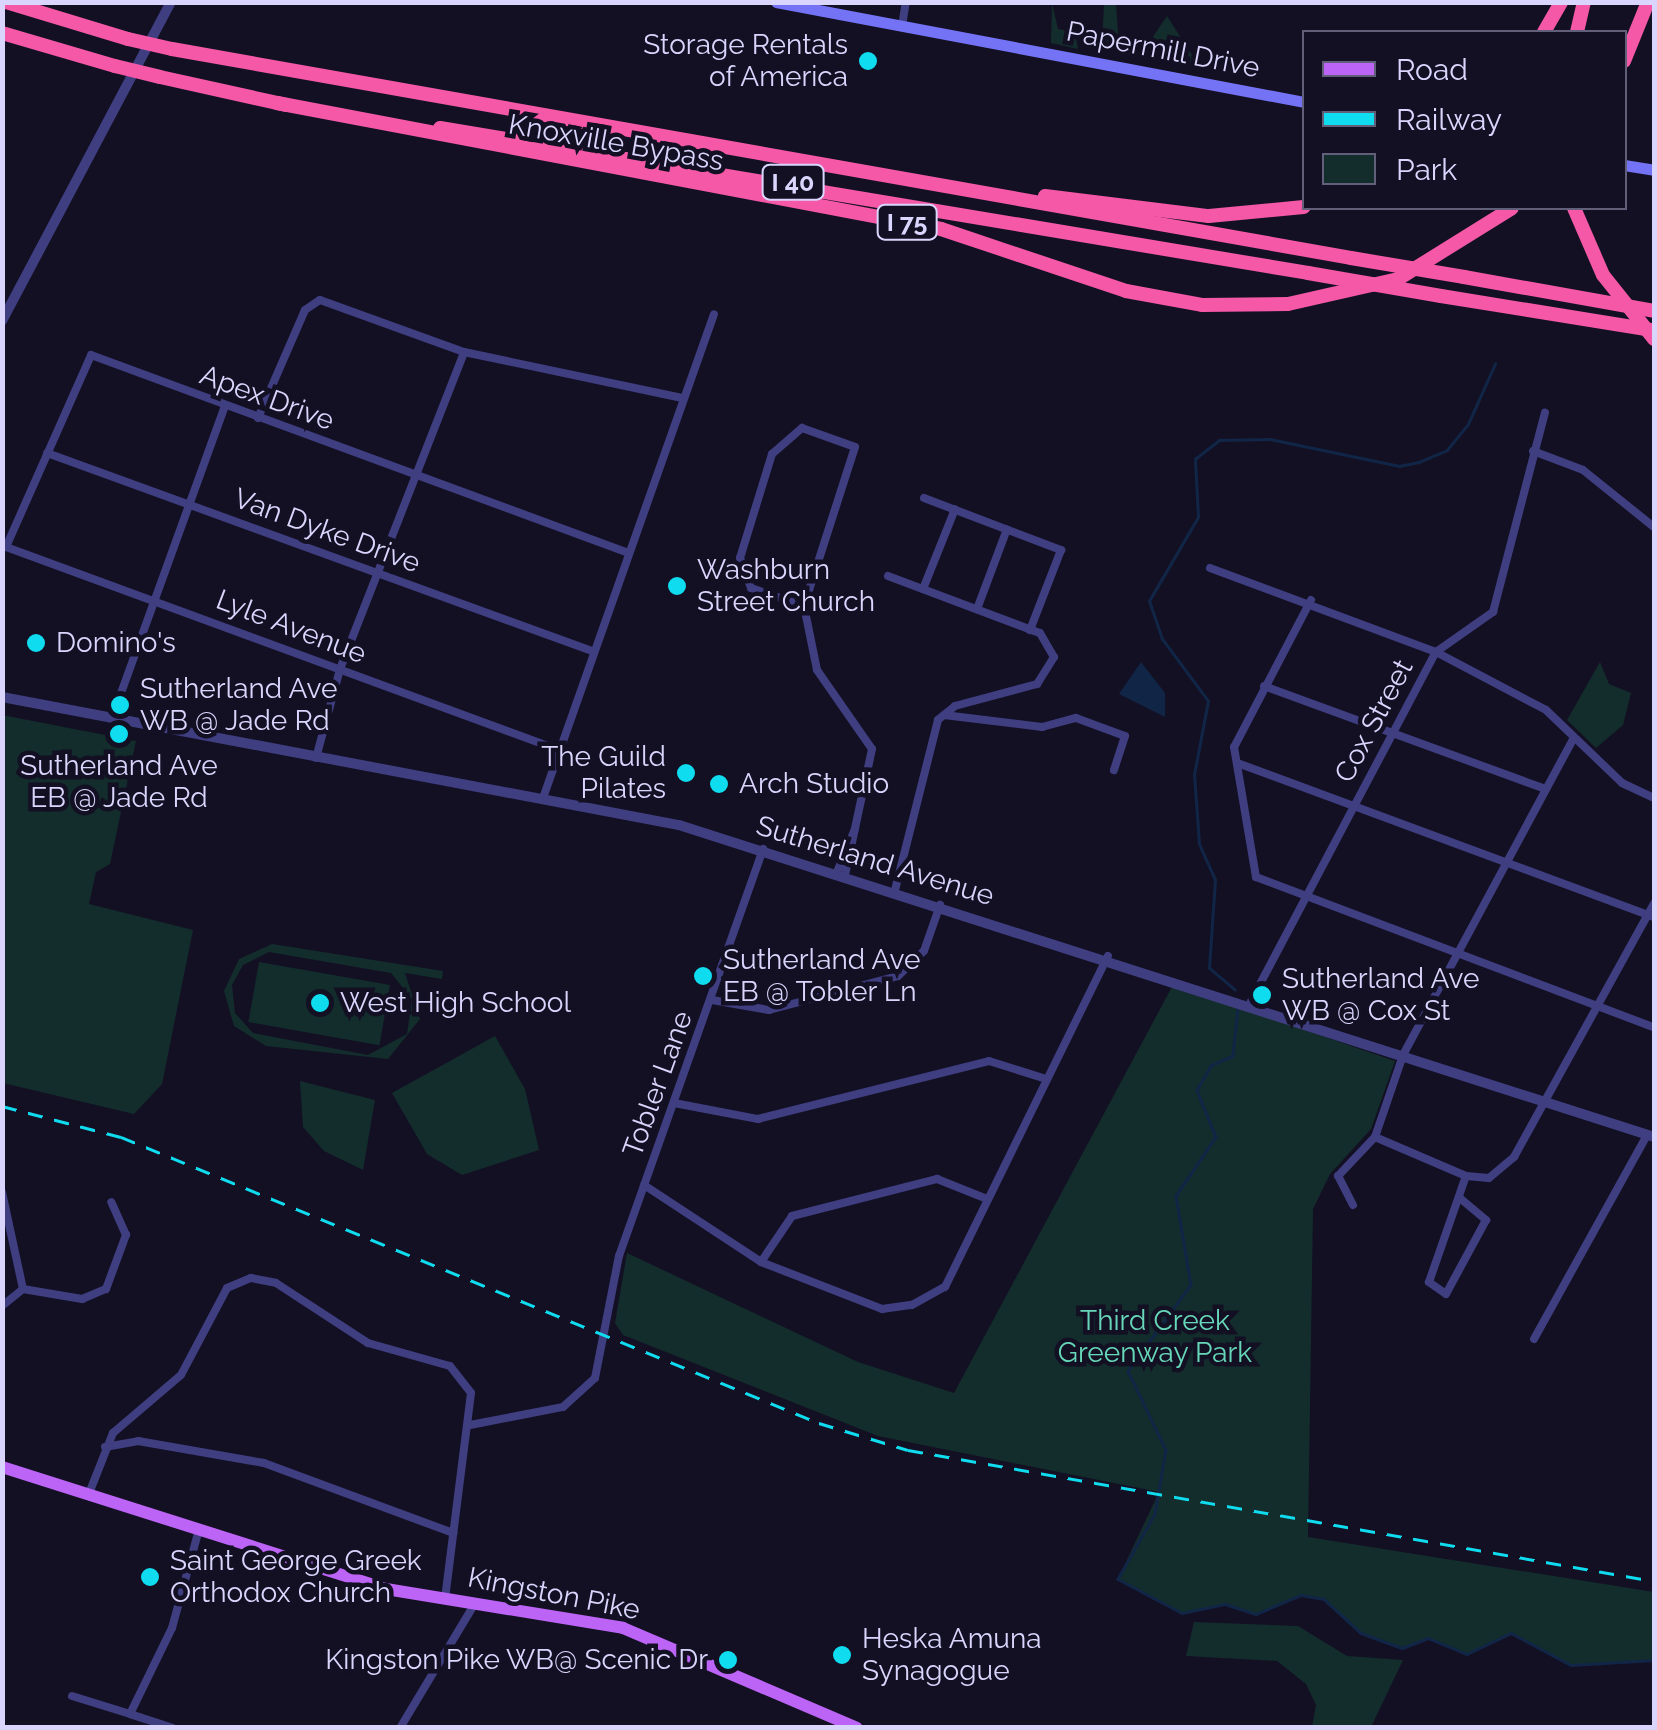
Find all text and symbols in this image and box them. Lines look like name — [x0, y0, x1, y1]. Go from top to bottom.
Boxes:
street label: Papermill Drive — [1063, 15, 1263, 85]
place label: Storage Rentals of America — [643, 28, 848, 94]
legend — [1302, 30, 1627, 210]
marker: Storage Rentals of America — [857, 50, 879, 72]
text: Road — [1396, 52, 1468, 87]
text: Railway — [1396, 102, 1502, 137]
street label: Knoxville Bypass — [506, 108, 726, 178]
text: Park — [1396, 152, 1457, 187]
road number: I 40 — [760, 162, 826, 202]
road number: I 75 — [874, 202, 940, 242]
street label: Apex Drive — [195, 358, 339, 438]
street label: Van Dyke Drive — [229, 482, 425, 580]
place label: Washburn Street Church — [697, 553, 875, 619]
marker: Washburn Street Church — [666, 575, 688, 597]
street label: Lyle Avenue — [211, 583, 371, 671]
place label: Domino's — [56, 626, 176, 660]
marker: Domino's — [25, 632, 47, 654]
street label: Cox Street — [1328, 654, 1420, 788]
place label: Sutherland Ave WB @ Jade Rd — [140, 672, 338, 738]
marker: Sutherland Ave WB @ Jade Rd — [109, 694, 131, 716]
marker: Sutherland Ave EB @ Jade Rd — [108, 723, 130, 745]
place label: The Guild Pilates — [541, 740, 666, 806]
place label: Sutherland Ave EB @ Jade Rd — [20, 749, 218, 815]
marker: The Guild Pilates — [675, 762, 697, 784]
place label: Arch Studio — [739, 767, 889, 801]
marker: Arch Studio — [708, 773, 730, 795]
street label: Sutherland Avenue — [752, 809, 998, 913]
place label: Sutherland Ave EB @ Tobler Ln — [723, 943, 921, 1009]
place label: Sutherland Ave WB @ Cox St — [1282, 962, 1480, 1028]
marker: Sutherland Ave EB @ Tobler Ln — [692, 965, 714, 987]
marker: Sutherland Ave WB @ Cox St — [1251, 984, 1273, 1006]
place label: West High School — [340, 986, 571, 1020]
marker: West High School — [309, 992, 331, 1014]
street label: Tobler Lane — [616, 1006, 700, 1162]
park label: Third Creek Greenway Park — [1057, 1304, 1253, 1370]
place label: Saint George Greek Orthodox Church — [170, 1544, 422, 1610]
street label: Kingston Pike — [465, 1561, 643, 1627]
marker: Saint George Greek Orthodox Church — [139, 1566, 161, 1588]
place label: Heska Amuna Synagogue — [862, 1622, 1042, 1688]
place label: Kingston Pike WB@ Scenic Dr — [324, 1643, 708, 1677]
marker: Heska Amuna Synagogue — [831, 1644, 853, 1666]
marker: Kingston Pike WB@ Scenic Dr — [717, 1649, 739, 1671]

